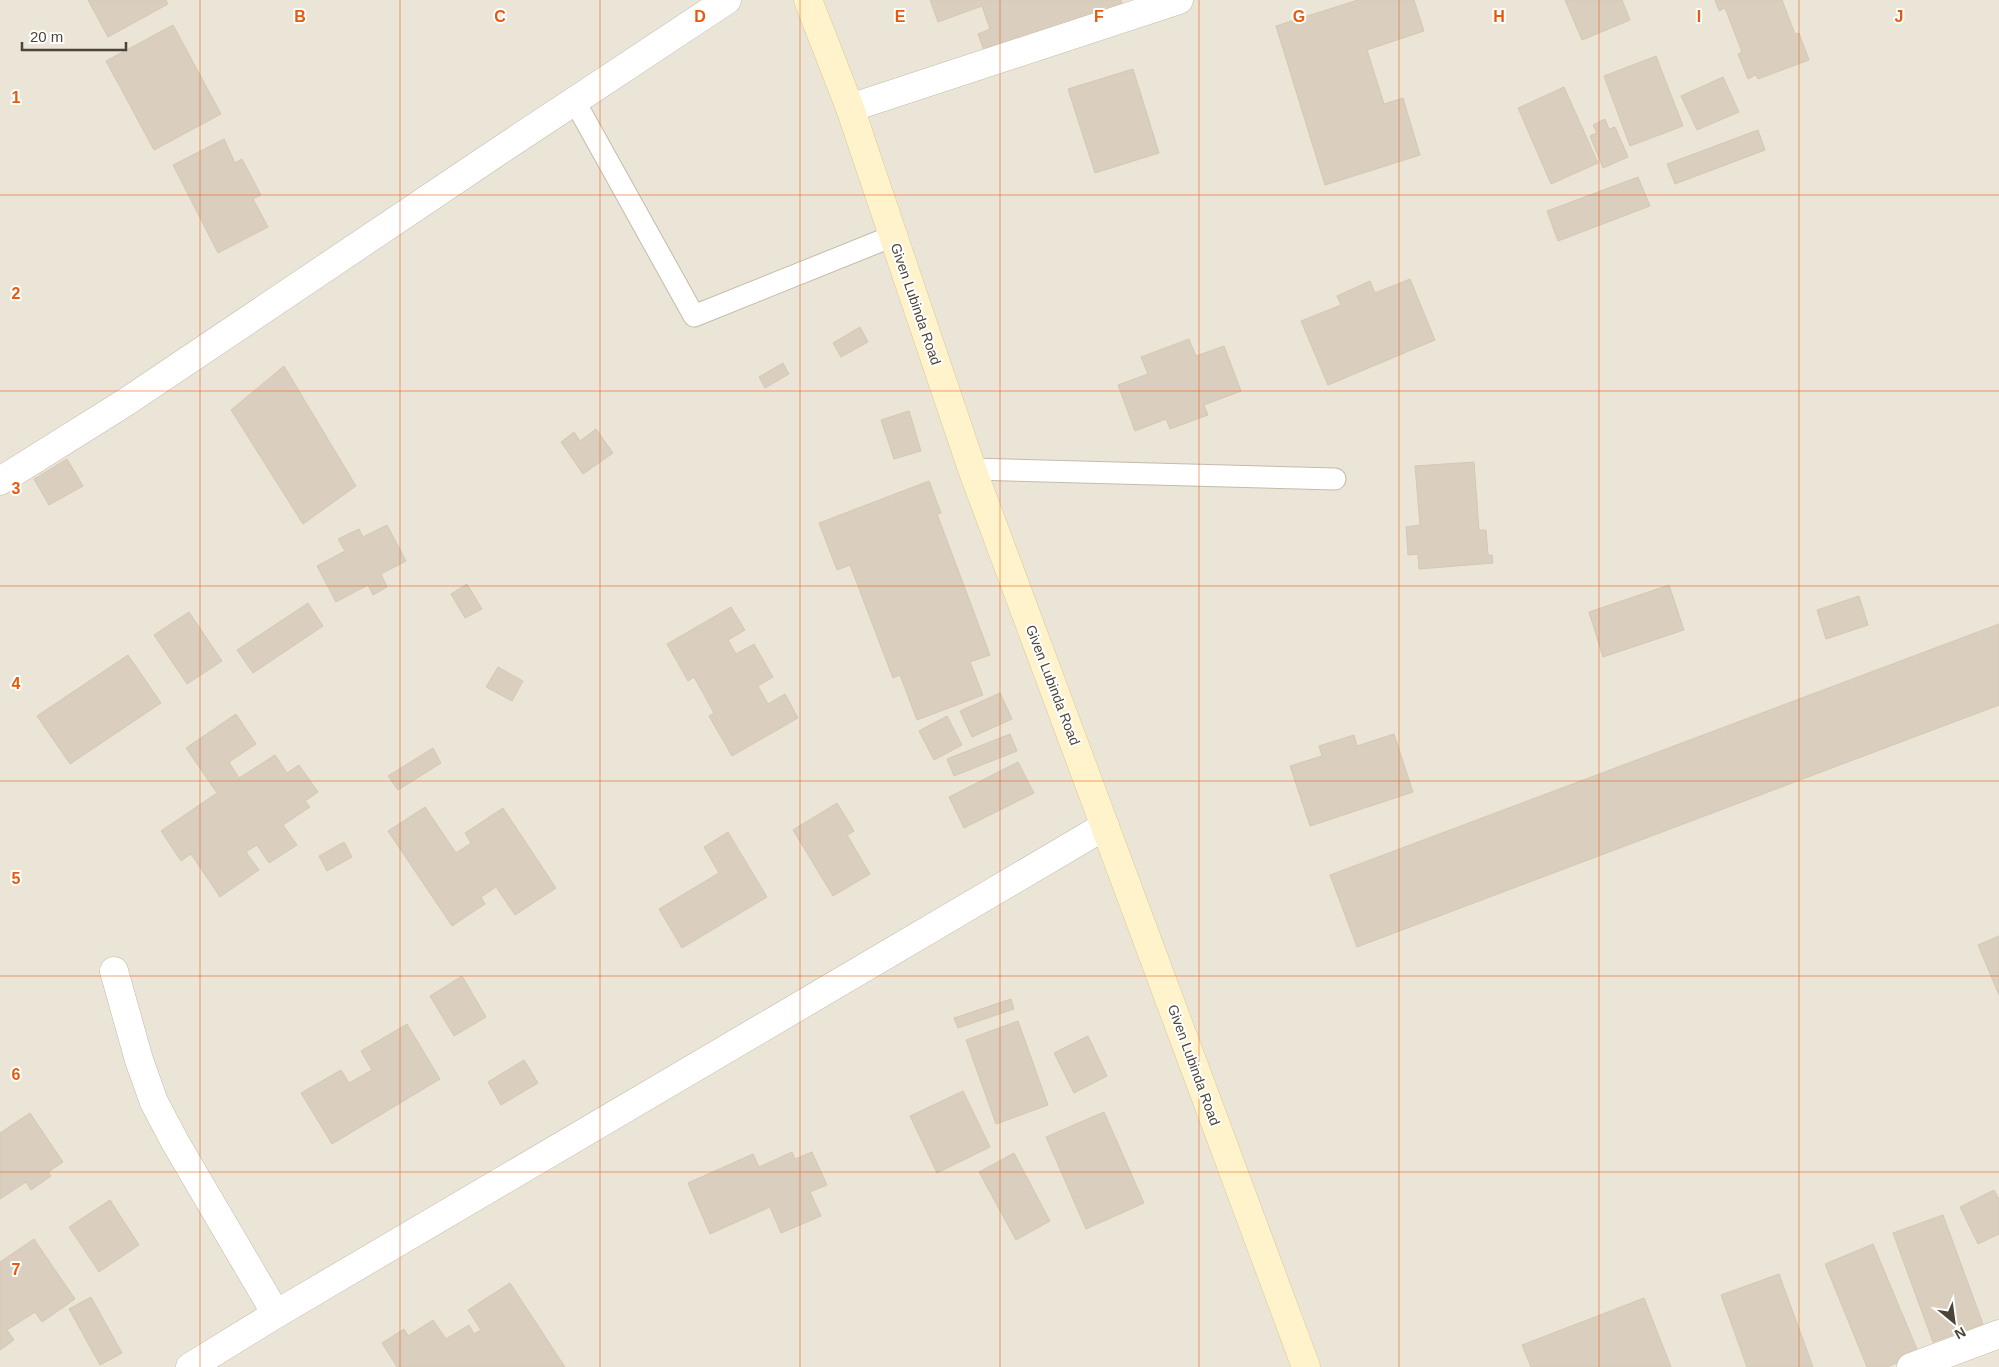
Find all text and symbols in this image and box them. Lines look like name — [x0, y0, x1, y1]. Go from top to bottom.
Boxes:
text: B — [294, 8, 306, 25]
text: C — [494, 8, 506, 25]
text: D — [694, 8, 706, 25]
text: E — [895, 8, 906, 25]
text: F — [1094, 8, 1104, 25]
text: G — [1293, 8, 1305, 25]
text: H — [1493, 8, 1505, 25]
text: I — [1697, 8, 1701, 25]
text: J — [1895, 8, 1903, 25]
scale bar — [22, 20, 126, 52]
text: 20 m — [30, 28, 63, 45]
text: 1 — [12, 89, 21, 106]
street label: Given Lubinda Road — [888, 241, 944, 367]
text: 2 — [12, 285, 21, 302]
text: 3 — [12, 480, 21, 497]
street label: Given Lubinda Road — [1023, 623, 1083, 747]
text: 4 — [12, 675, 21, 692]
text: 5 — [12, 870, 21, 887]
street label: Given Lubinda Road — [1165, 1002, 1223, 1128]
text: 6 — [12, 1066, 21, 1083]
text: 7 — [12, 1261, 21, 1278]
north arrow — [1929, 1297, 1979, 1347]
text: N — [1952, 1324, 1969, 1343]

